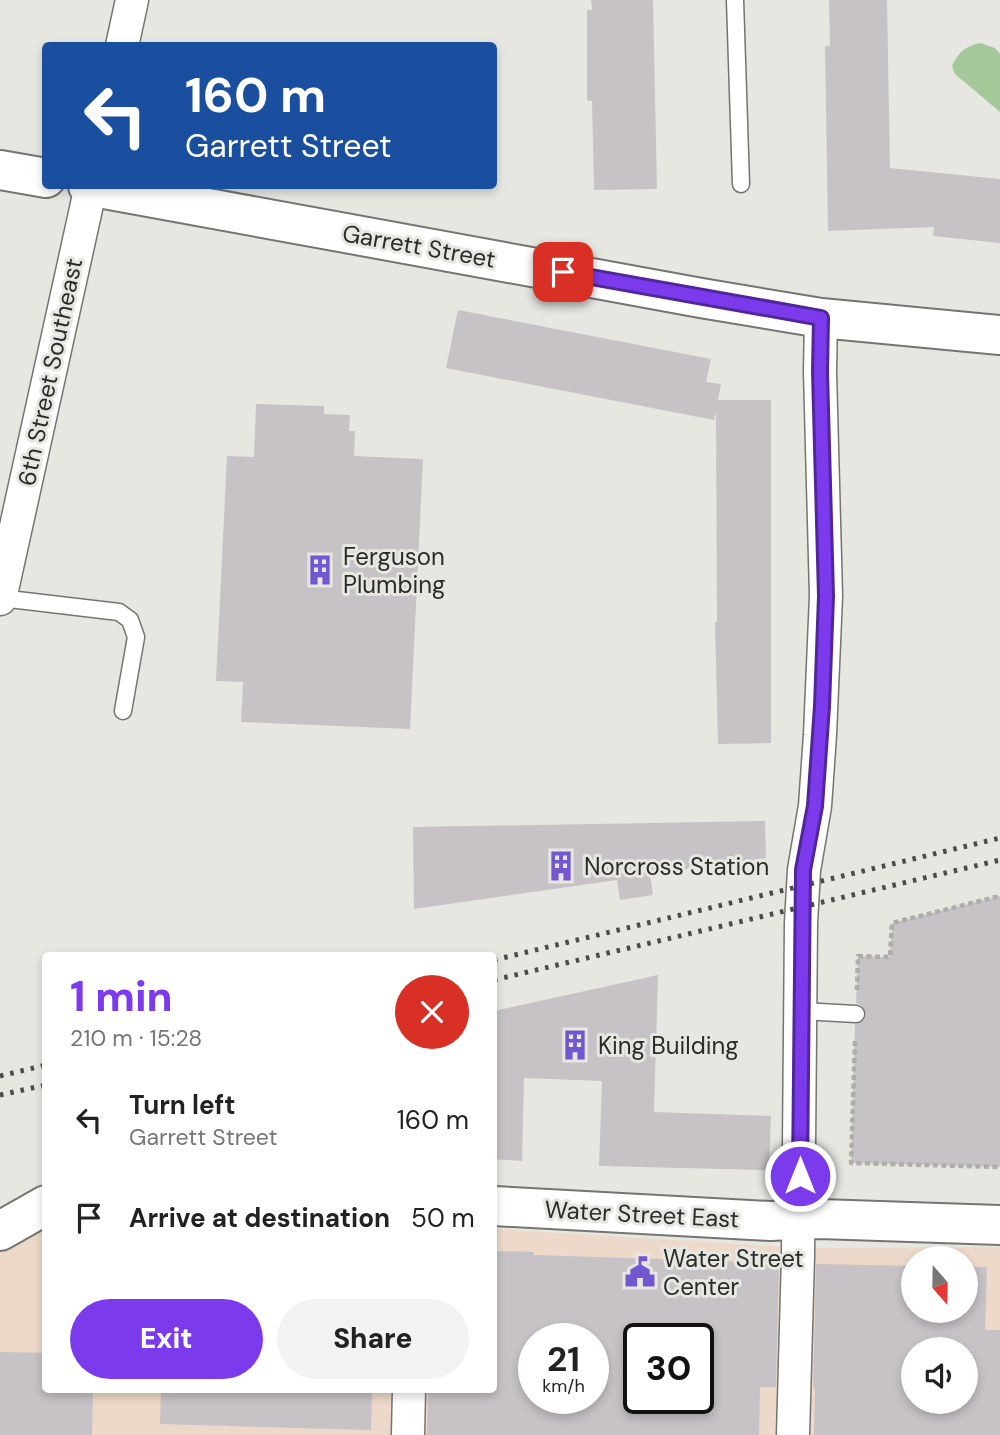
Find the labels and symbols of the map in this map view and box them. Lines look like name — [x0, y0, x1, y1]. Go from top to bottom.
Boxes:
street label: Garrett Street — [340, 217, 498, 275]
pin — [533, 242, 593, 302]
street label: 6th Street Southeast — [11, 255, 89, 489]
place label: Ferguson Plumbing — [343, 541, 445, 600]
building icon: Ferguson Plumbing — [303, 553, 337, 587]
building icon: Norcross Station — [544, 849, 578, 883]
place label: Norcross Station — [584, 851, 769, 882]
building icon: King Building — [558, 1028, 592, 1062]
place label: King Building — [598, 1030, 739, 1061]
position arrow — [763, 1139, 837, 1213]
street label: Water Street East — [544, 1193, 740, 1235]
place label: Water Street Center — [663, 1243, 804, 1302]
north arrow — [901, 1246, 978, 1323]
public building icon: Water Street Center — [623, 1255, 657, 1289]
speed limit sign: 30 — [623, 1323, 714, 1414]

